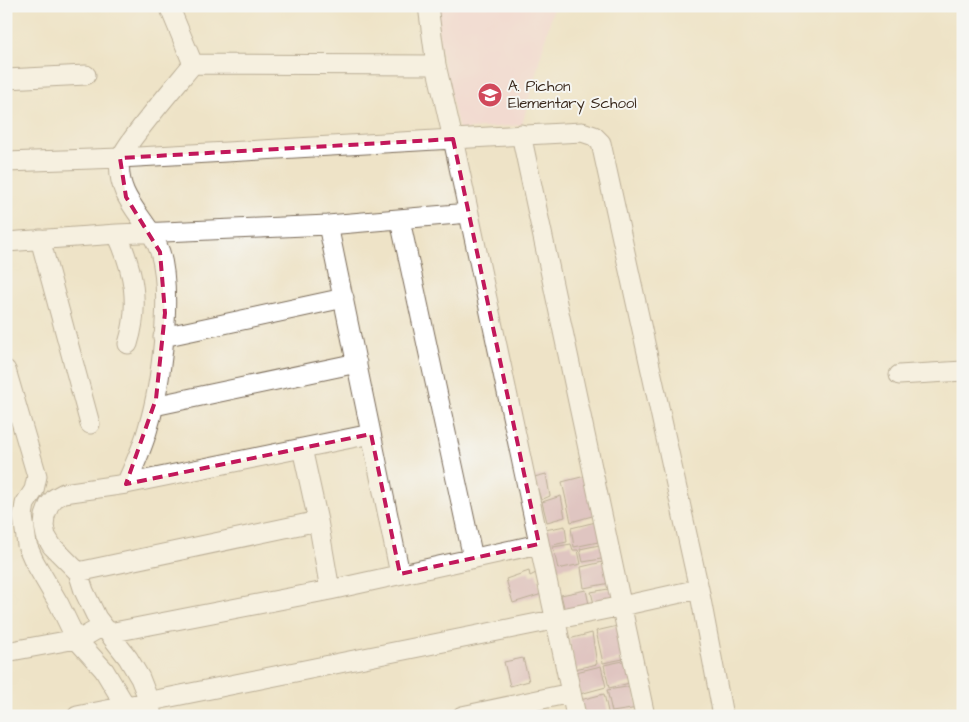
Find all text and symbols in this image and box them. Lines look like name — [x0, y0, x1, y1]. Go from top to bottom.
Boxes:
place label: A. Pichon Elementary School — [508, 76, 637, 115]
school or university icon: A. Pichon Elementary School — [477, 82, 503, 108]

